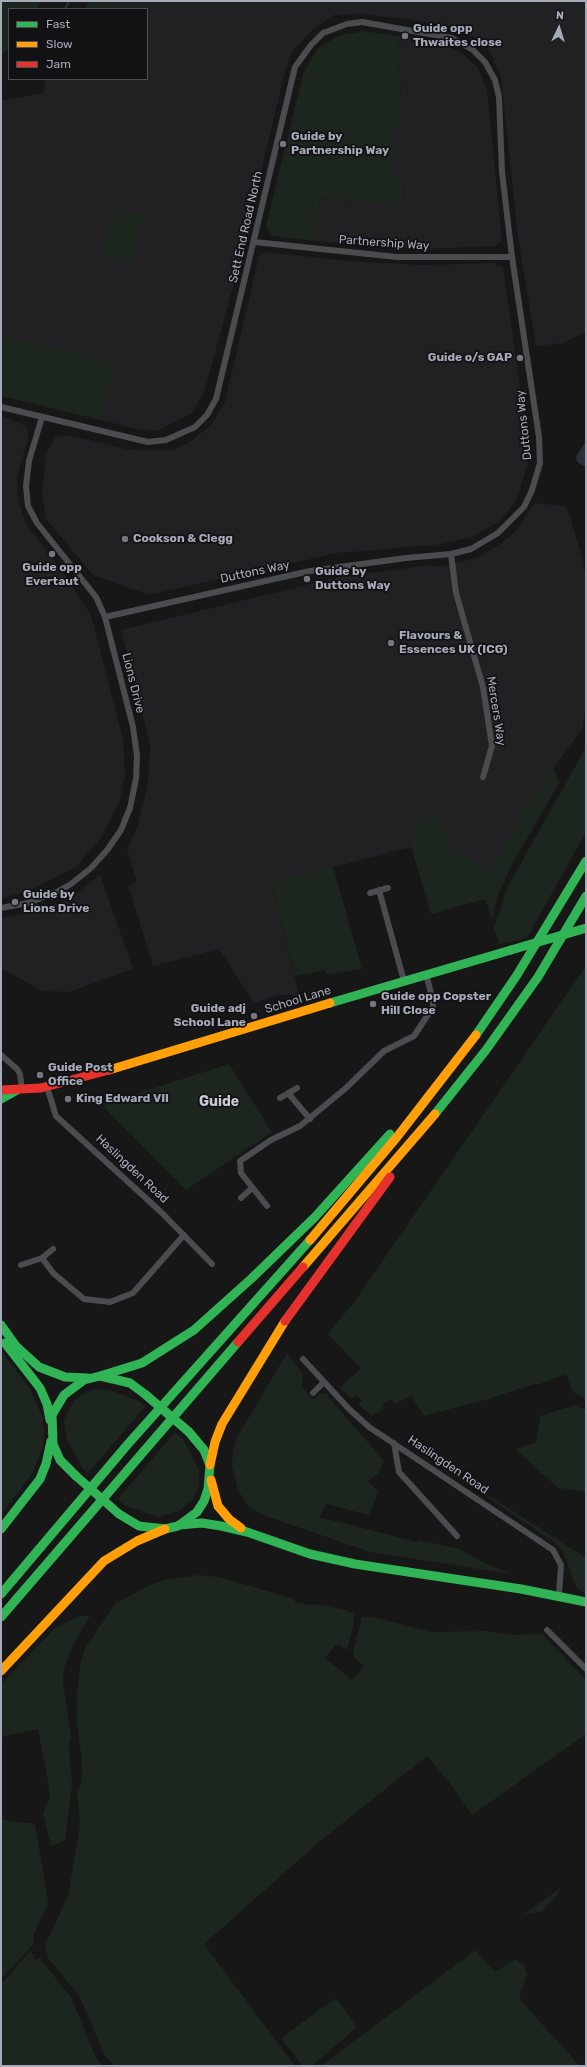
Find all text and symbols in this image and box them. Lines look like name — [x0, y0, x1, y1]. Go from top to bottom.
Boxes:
legend — [8, 8, 148, 80]
north arrow — [539, 8, 579, 48]
text: N — [555, 9, 564, 22]
text: Fast — [46, 17, 70, 31]
place label: Guide opp Thwaites close — [413, 22, 502, 50]
marker: Guide opp Thwaites close — [400, 31, 410, 41]
text: Slow — [46, 37, 73, 51]
text: Jam — [46, 57, 71, 71]
place label: Guide by Partnership Way — [291, 130, 389, 158]
marker: Guide by Partnership Way — [278, 139, 288, 149]
street label: Sett End Road North — [226, 170, 266, 284]
street label: Partnership Way — [338, 233, 430, 253]
place label: Guide o/s GAP — [428, 351, 512, 365]
marker: Guide o/s GAP — [515, 353, 525, 363]
street label: Duttons Way — [513, 389, 535, 461]
place label: Cookson & Clegg — [133, 532, 233, 546]
marker: Cookson & Clegg — [120, 534, 130, 544]
marker: Guide opp Evertaut — [47, 549, 57, 559]
street label: Duttons Way — [219, 558, 291, 586]
place label: Guide opp Evertaut — [22, 561, 82, 589]
place label: Guide by Duttons Way — [315, 565, 391, 593]
marker: Guide by Duttons Way — [302, 574, 312, 584]
place label: Flavours & Essences UK (ICG) — [399, 629, 508, 657]
marker: Flavours & Essences UK (ICG) — [386, 638, 396, 648]
street label: Lions Drive — [119, 651, 147, 715]
street label: Mercers Way — [483, 675, 509, 747]
place label: Guide by Lions Drive — [23, 888, 89, 916]
marker: Guide by Lions Drive — [10, 897, 20, 907]
street label: School Lane — [263, 983, 333, 1017]
place label: Guide opp Copster Hill Close — [381, 990, 491, 1018]
marker: Guide opp Copster Hill Close — [368, 999, 378, 1009]
place label: Guide adj School Lane — [173, 1002, 246, 1030]
marker: Guide adj School Lane — [249, 1011, 259, 1021]
place label: Guide Post Office — [48, 1061, 113, 1089]
marker: Guide Post Office — [35, 1070, 45, 1080]
place label: King Edward VII — [76, 1092, 169, 1106]
marker: King Edward VII — [63, 1094, 73, 1104]
district label: Guide — [199, 1094, 239, 1110]
street label: Haslingden Road — [93, 1132, 171, 1206]
street label: Haslingden Road — [405, 1433, 491, 1497]

